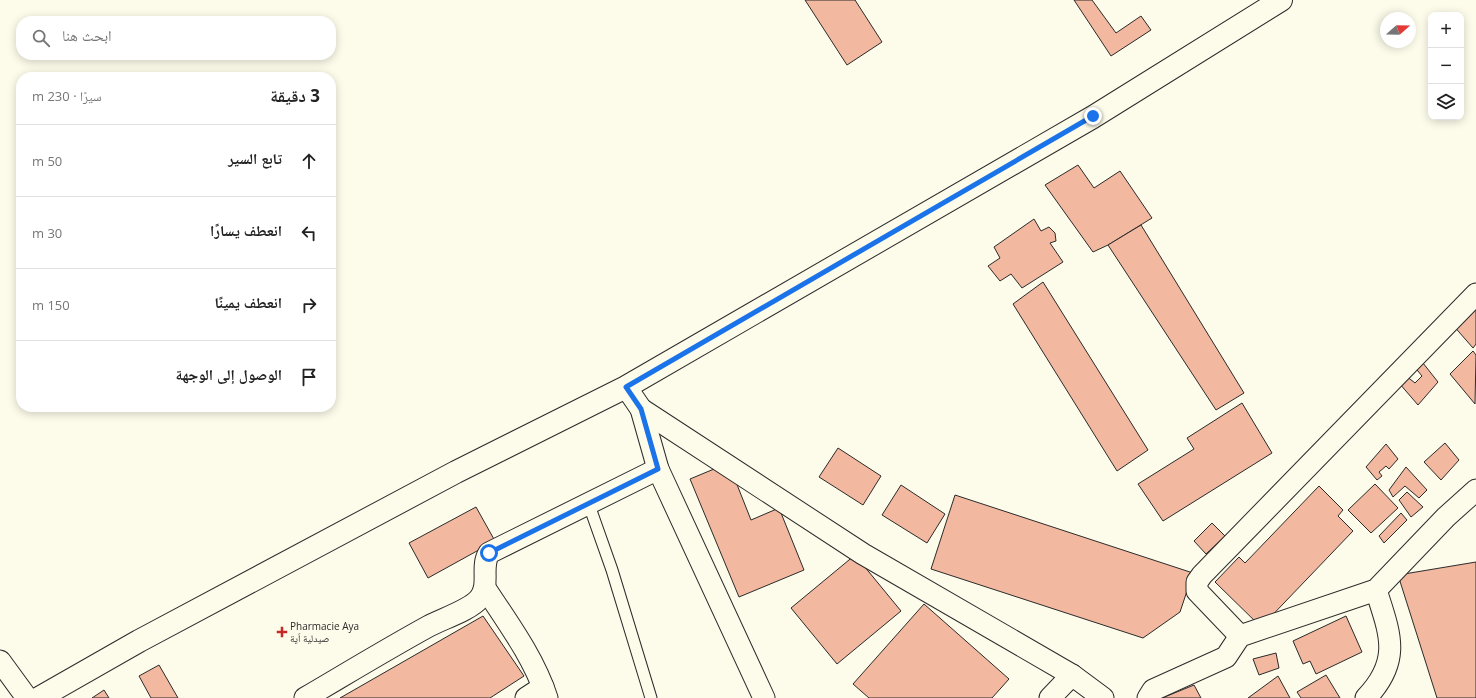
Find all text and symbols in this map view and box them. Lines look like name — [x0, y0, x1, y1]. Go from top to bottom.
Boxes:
north arrow — [1380, 12, 1416, 48]
map controls — [1428, 12, 1464, 120]
button: + — [1428, 12, 1464, 48]
search box — [16, 16, 336, 60]
text: ابحث هنا — [62, 25, 112, 45]
icon: search — [30, 27, 52, 49]
button: − — [1428, 48, 1464, 84]
text: 3 دقيقة — [270, 84, 320, 107]
button: layers — [1428, 84, 1464, 120]
text: سيرًا · 230 m — [32, 87, 102, 105]
route end — [1084, 107, 1102, 125]
text: تابع السير — [228, 148, 282, 168]
icon: ahead — [298, 150, 320, 172]
text: 50 m — [32, 152, 62, 170]
text: انعطف يسارًا — [210, 220, 282, 240]
icon: left — [298, 222, 320, 244]
text: 30 m — [32, 224, 62, 242]
text: انعطف يمينًا — [214, 292, 282, 312]
icon: right — [298, 294, 320, 316]
text: 150 m — [32, 296, 70, 314]
text: الوصول إلى الوجهة — [176, 364, 282, 384]
icon: arrive — [298, 366, 320, 388]
route start — [480, 544, 498, 562]
place label: Pharmacie Aya صيدلية اَية — [290, 619, 359, 645]
marker: Pharmacie Aya صيدلية اَية — [277, 627, 287, 637]

